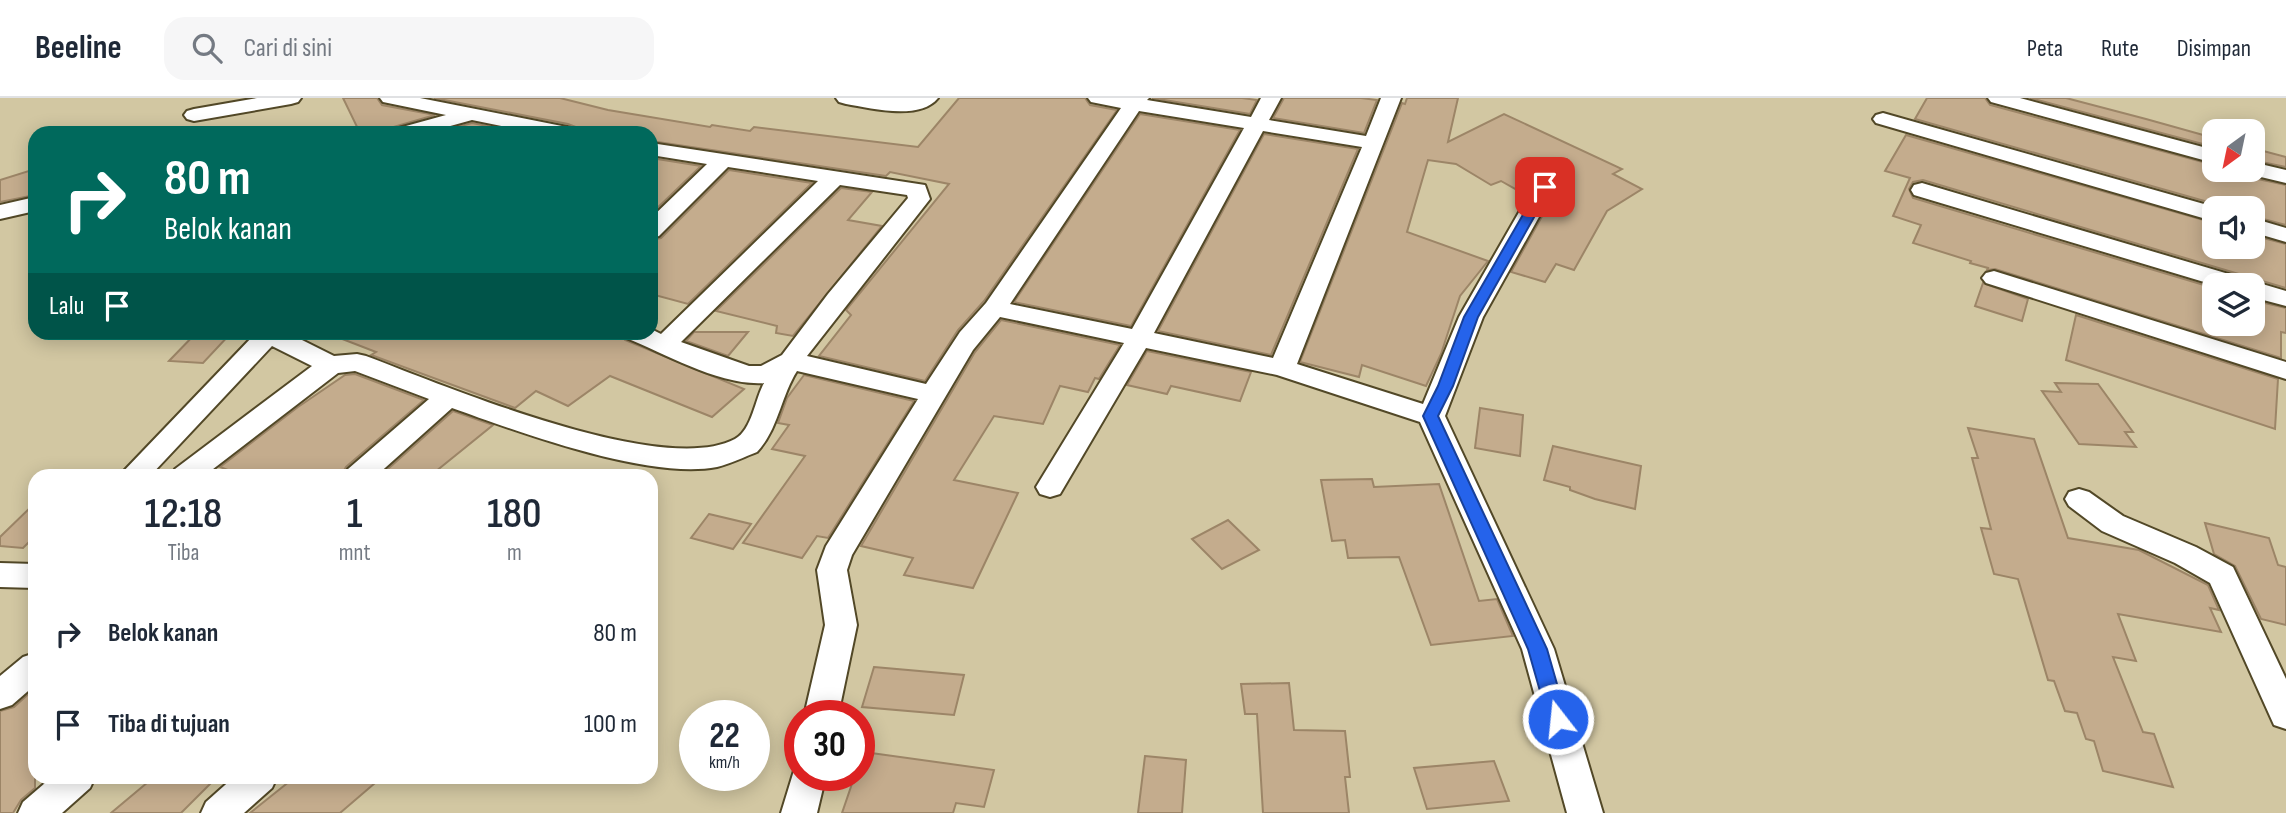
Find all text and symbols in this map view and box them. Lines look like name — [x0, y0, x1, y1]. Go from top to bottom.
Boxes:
search box — [164, 17, 654, 80]
text: Beeline — [35, 28, 122, 68]
icon: search — [188, 29, 226, 67]
text: Cari di sini — [244, 33, 332, 64]
text: Peta — [2027, 34, 2063, 63]
text: Rute — [2101, 34, 2139, 63]
text: Disimpan — [2177, 34, 2251, 63]
north arrow — [2202, 119, 2264, 182]
map controls — [2202, 119, 2265, 336]
text: 80 m — [164, 150, 251, 209]
icon: right — [49, 154, 140, 245]
pin — [1515, 157, 1575, 217]
icon: arrive — [1526, 168, 1564, 206]
button: sound — [2202, 196, 2265, 259]
text: Belok kanan — [164, 210, 292, 249]
button: layers — [2202, 273, 2265, 336]
icon: arrive — [98, 287, 136, 325]
text: Lalu — [49, 291, 84, 322]
text: 12:18 — [144, 489, 222, 540]
text: 1 — [347, 489, 363, 540]
text: 180 — [487, 489, 541, 540]
text: Tiba — [167, 539, 199, 567]
text: mnt — [339, 539, 371, 567]
text: m — [507, 539, 522, 567]
icon: right — [49, 615, 87, 653]
text: Belok kanan — [108, 618, 218, 649]
text: 80 m — [593, 618, 637, 649]
position arrow — [1521, 682, 1595, 756]
speed limit sign: 30 — [784, 700, 875, 791]
icon: arrive — [49, 706, 87, 744]
text: Tiba di tujuan — [108, 709, 230, 740]
text: 100 m — [584, 709, 637, 740]
text: 22 — [709, 715, 740, 758]
text: km/h — [709, 752, 740, 773]

